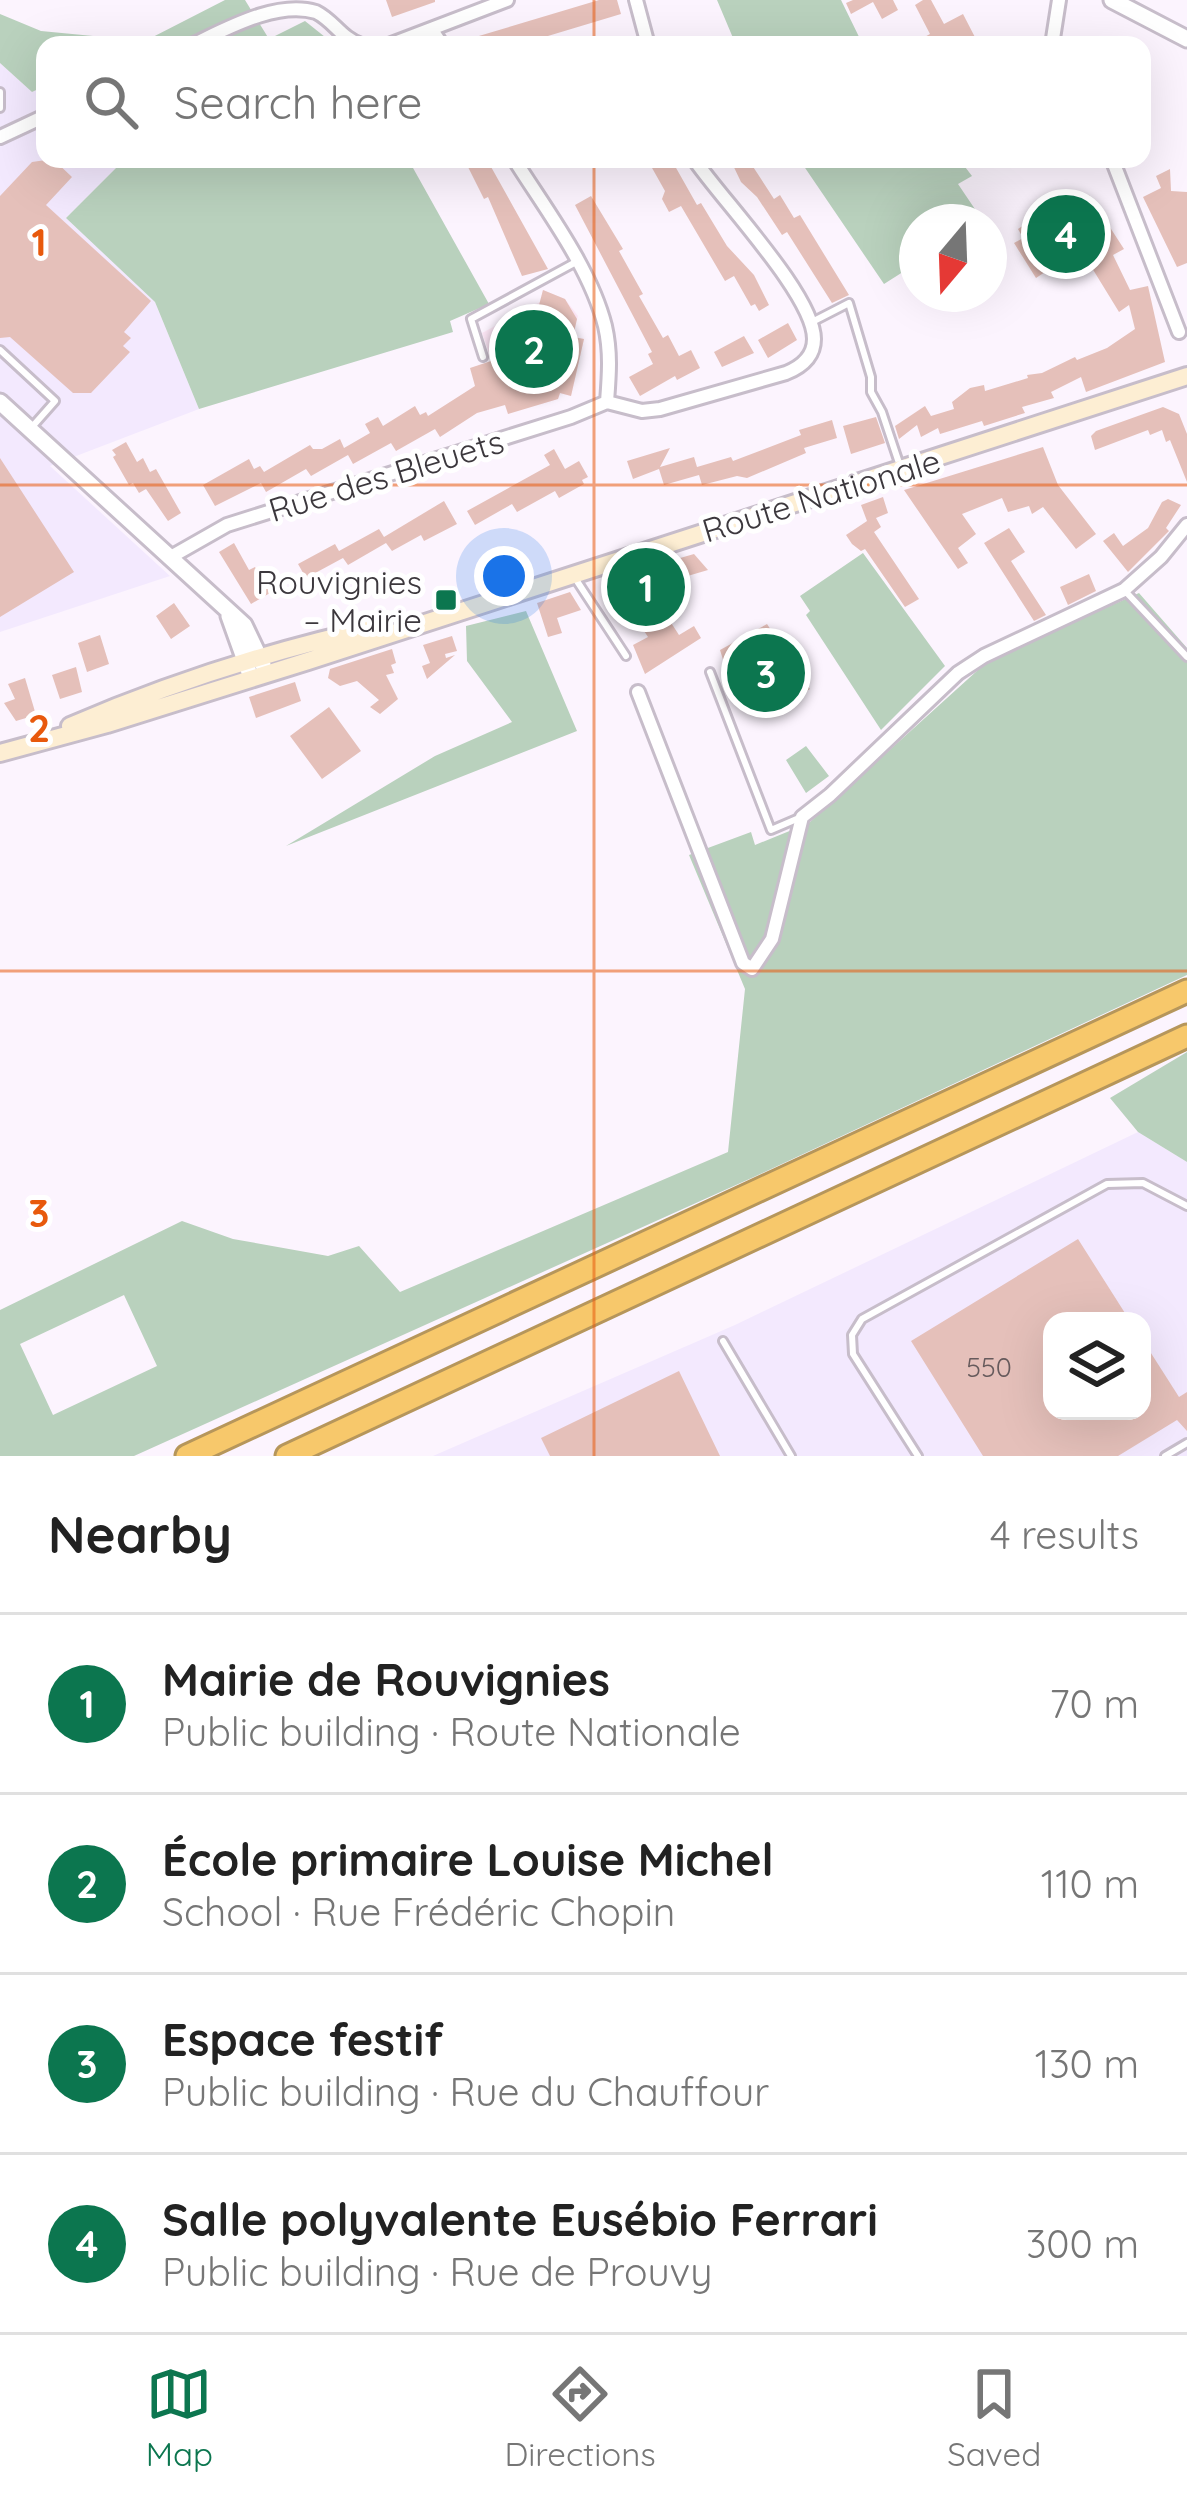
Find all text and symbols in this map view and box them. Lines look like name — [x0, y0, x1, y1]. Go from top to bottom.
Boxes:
search box — [36, 36, 1151, 168]
icon: search — [78, 69, 144, 135]
text: Search here — [174, 74, 422, 130]
pin: 4 — [1027, 189, 1105, 279]
north arrow — [899, 204, 1007, 312]
text: 1 — [31, 217, 47, 266]
pin: 2 — [495, 304, 573, 394]
street label: Rue des Bleuets — [264, 420, 508, 530]
street label: Route Nationale — [697, 439, 945, 551]
pin: 1 — [607, 542, 685, 632]
your location — [474, 546, 534, 606]
place label: Rouvignies – Mairie — [256, 561, 422, 640]
marker: Rouvignies – Mairie — [433, 587, 459, 613]
pin: 3 — [727, 628, 805, 718]
text: 2 — [28, 703, 50, 752]
text: 3 — [29, 1188, 49, 1237]
map controls — [1043, 1312, 1151, 1420]
button: layers — [1043, 1312, 1151, 1420]
house number: 550 — [966, 1350, 1012, 1384]
text: Nearby — [48, 1502, 232, 1566]
text: 4 results — [990, 1510, 1139, 1559]
text: Mairie de Rouvignies — [162, 1651, 610, 1707]
text: 1 — [79, 1679, 95, 1728]
text: 70 m — [1050, 1679, 1139, 1728]
text: Public building · Route Nationale — [162, 1707, 741, 1756]
text: École primaire Louise Michel — [162, 1831, 774, 1887]
text: 2 — [76, 1859, 98, 1908]
text: 110 m — [1041, 1859, 1139, 1908]
text: School · Rue Frédéric Chopin — [162, 1887, 675, 1936]
text: Espace festif — [162, 2011, 444, 2067]
text: 3 — [77, 2039, 97, 2088]
text: 130 m — [1035, 2039, 1139, 2088]
text: Public building · Rue du Chauffour — [162, 2067, 769, 2116]
text: Salle polyvalente Eusébio Ferrari — [162, 2191, 878, 2247]
text: 4 — [76, 2219, 98, 2268]
text: 300 m — [1026, 2219, 1139, 2268]
text: Public building · Rue de Prouvy — [162, 2247, 712, 2296]
tab: Map — [146, 2361, 213, 2474]
tab: Directions — [504, 2361, 656, 2474]
tab: Saved — [947, 2361, 1041, 2474]

